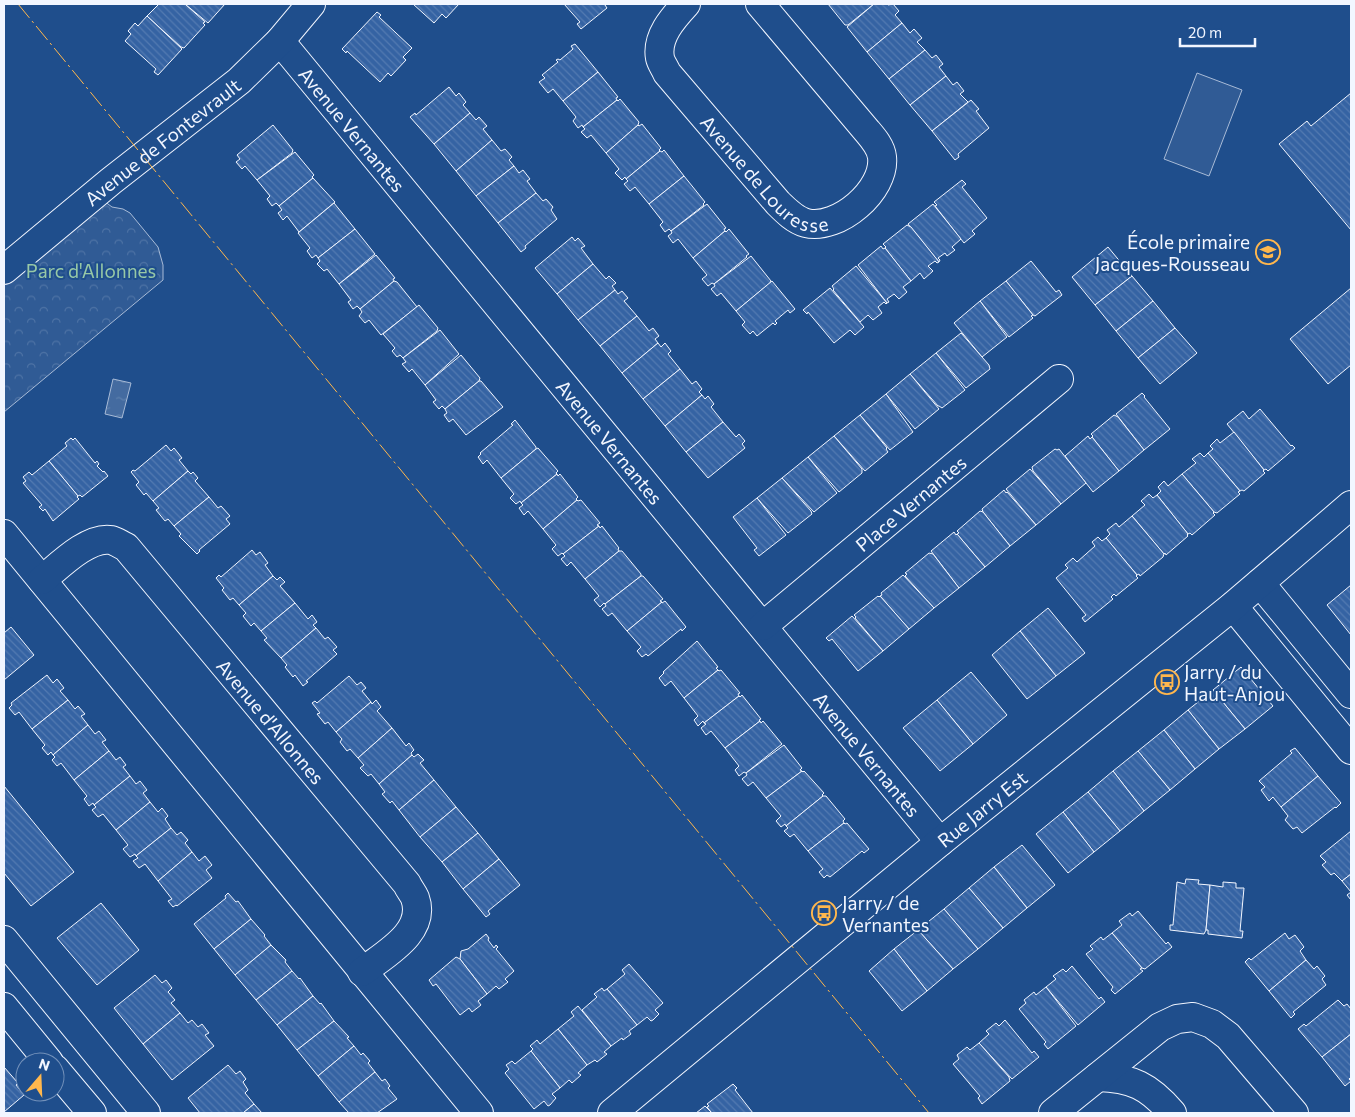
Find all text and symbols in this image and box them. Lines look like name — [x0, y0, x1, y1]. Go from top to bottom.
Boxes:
scale bar — [1180, 15, 1255, 47]
text: 20 m — [1188, 23, 1222, 41]
street label: Avenue Vernantes — [295, 62, 410, 196]
street label: Avenue de Fontevrault — [80, 73, 245, 210]
street label: Avenue de Louresse — [696, 110, 830, 236]
place label: École primaire Jacques-Rousseau — [1095, 230, 1250, 275]
school or university icon: École primaire Jacques-Rousseau — [1255, 239, 1281, 265]
park label: Parc d'Allonnes — [26, 259, 156, 282]
street label: Avenue Vernantes — [552, 375, 668, 508]
street label: Place Vernantes — [850, 450, 970, 556]
street label: Avenue d'Allonnes — [212, 654, 330, 788]
place label: Jarry / du Haut-Anjou — [1184, 660, 1285, 705]
bus stop icon: Jarry / du Haut-Anjou — [1154, 669, 1180, 695]
street label: Avenue Vernantes — [810, 687, 926, 821]
street label: Rue Jarry Est — [932, 765, 1031, 851]
place label: Jarry / de Vernantes — [842, 891, 929, 936]
bus stop icon: Jarry / de Vernantes — [811, 900, 837, 926]
north arrow — [15, 1052, 65, 1102]
text: N — [37, 1054, 52, 1074]

